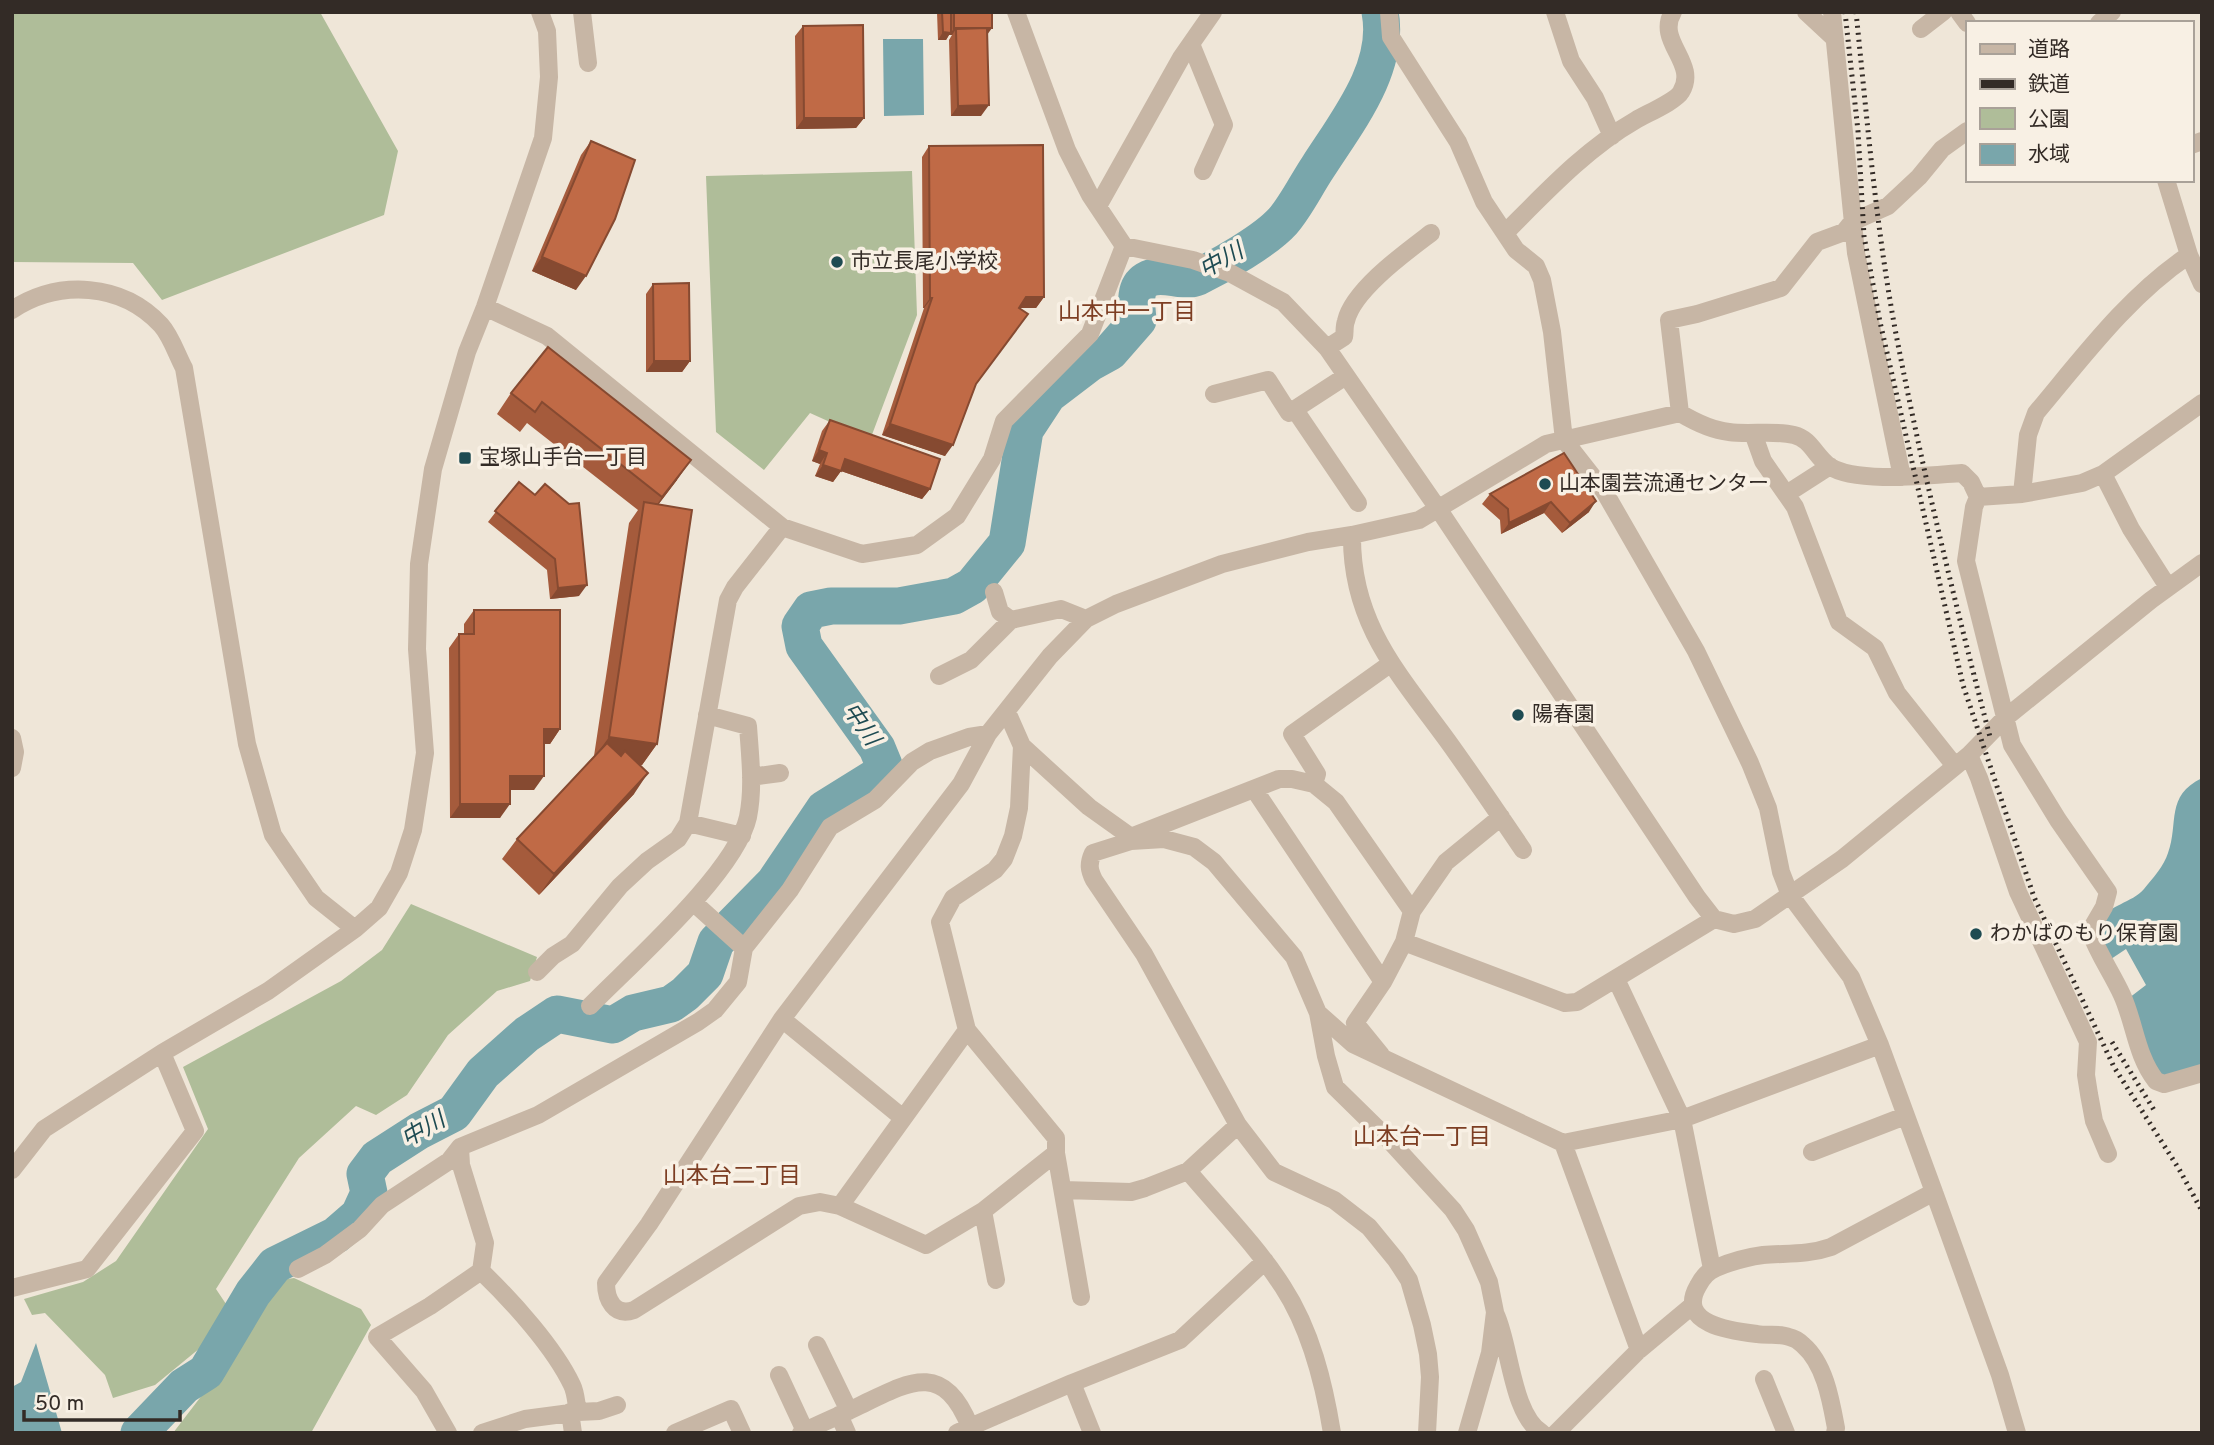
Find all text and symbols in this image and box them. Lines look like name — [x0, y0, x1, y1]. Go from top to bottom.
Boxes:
legend — [1966, 21, 2193, 182]
text: 道路 — [2028, 37, 2070, 64]
text: 鉄道 — [2028, 72, 2070, 99]
text: 公園 — [2028, 107, 2070, 134]
text: 水域 — [2028, 142, 2070, 169]
water label: 中川 — [1195, 237, 1252, 286]
place label: 市立長尾小学校 — [851, 249, 998, 276]
marker: 市立長尾小学校 — [829, 254, 845, 270]
district label: 山本中一丁目 — [1058, 299, 1196, 328]
place label: 宝塚山手台一丁目 — [479, 445, 647, 472]
marker: 宝塚山手台一丁目 — [457, 450, 473, 466]
place label: 山本園芸流通センター — [1559, 471, 1769, 498]
marker: 山本園芸流通センター — [1537, 476, 1553, 492]
water label: 中川 — [835, 698, 887, 755]
place label: 陽春園 — [1532, 702, 1595, 729]
marker: 陽春園 — [1510, 707, 1526, 723]
place label: わかばのもり保育園 — [1990, 921, 2179, 948]
marker: わかばのもり保育園 — [1968, 926, 1984, 942]
water label: 中川 — [397, 1105, 454, 1155]
district label: 山本台一丁目 — [1353, 1124, 1491, 1153]
district label: 山本台二丁目 — [663, 1163, 801, 1192]
scale bar — [24, 1378, 180, 1422]
text: 50 m — [35, 1391, 84, 1418]

